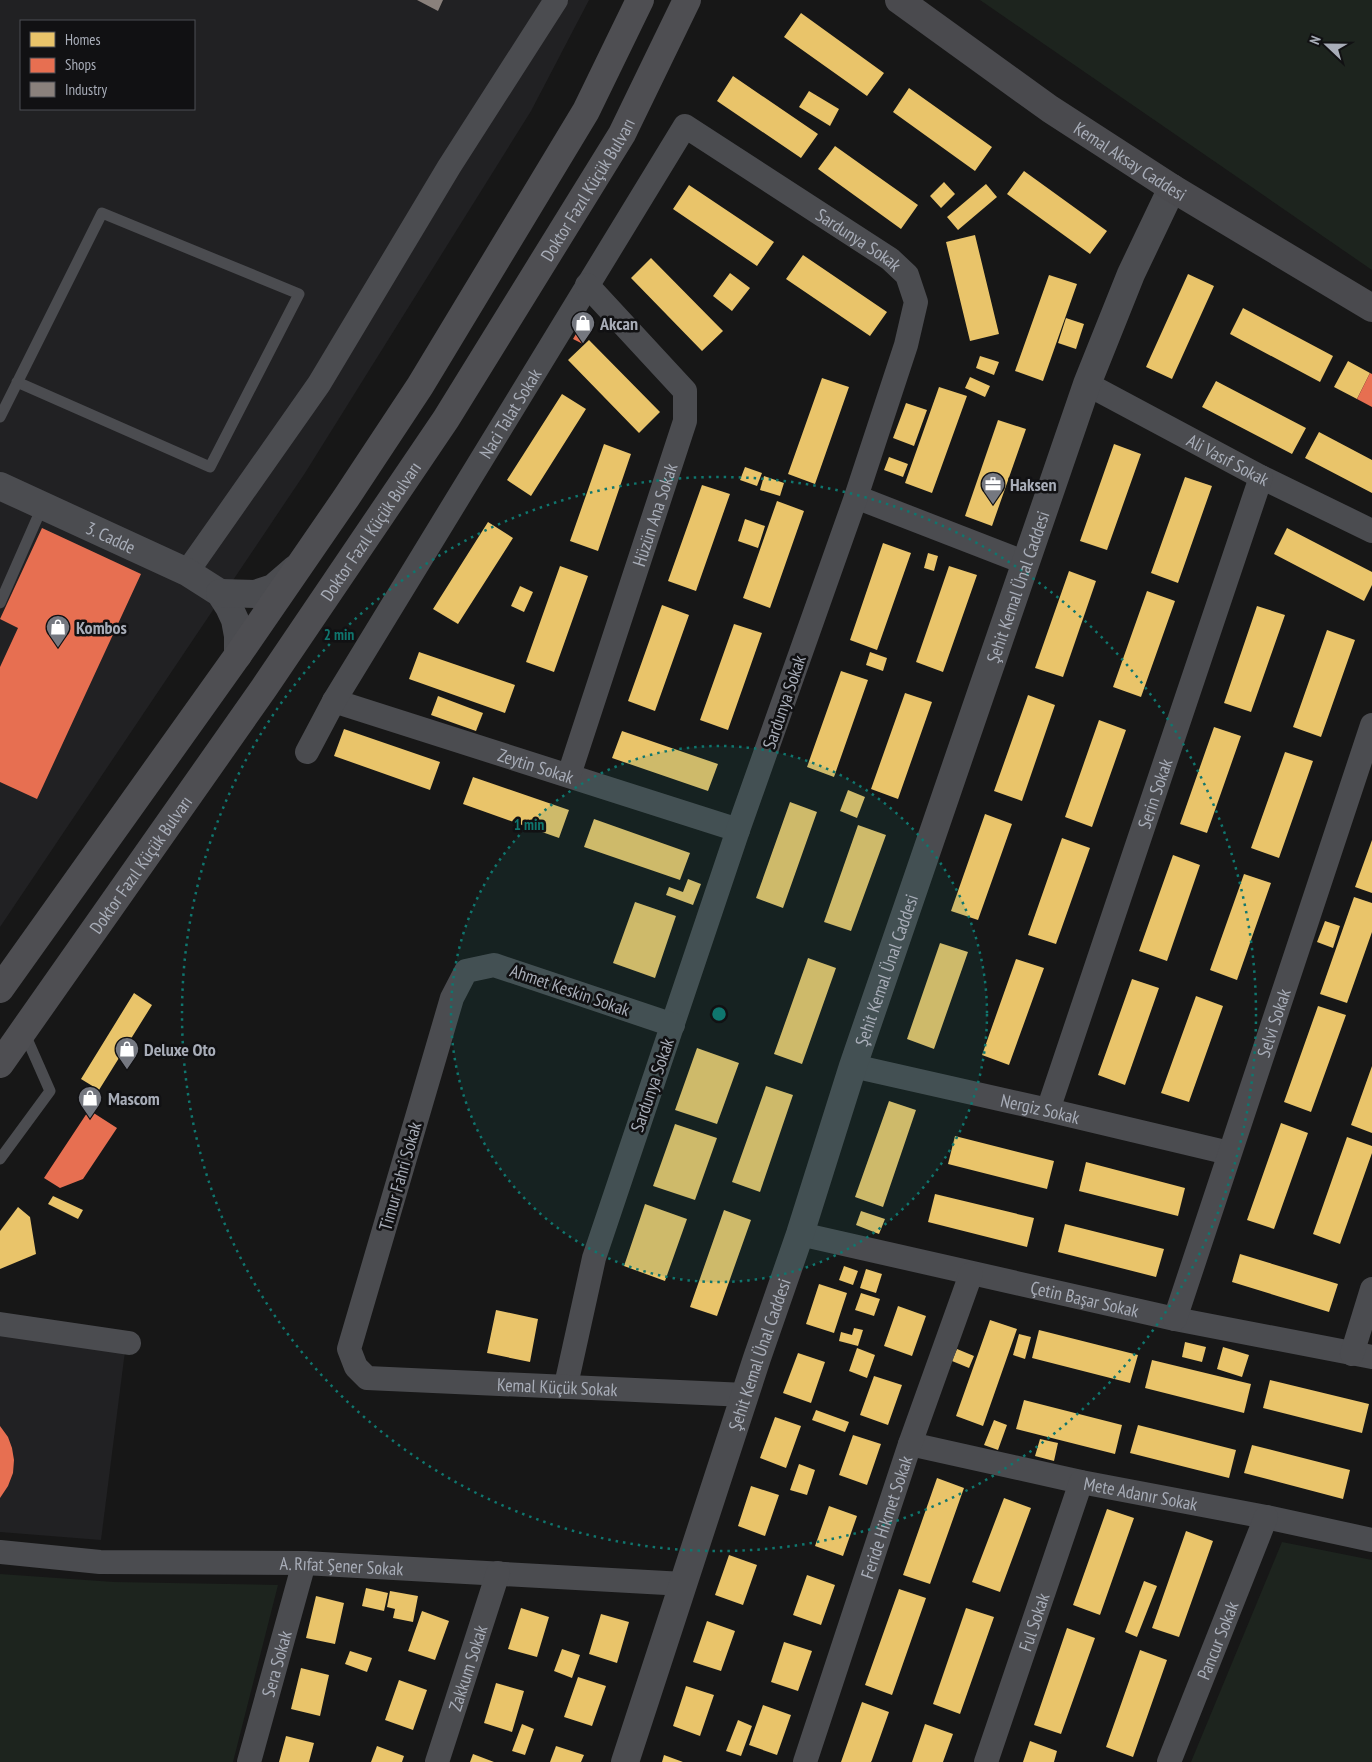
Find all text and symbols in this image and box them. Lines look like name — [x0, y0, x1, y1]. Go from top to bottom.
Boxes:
legend — [20, 20, 195, 110]
north arrow — [1302, 20, 1352, 70]
text: Homes — [65, 30, 101, 49]
text: N — [1305, 33, 1325, 47]
text: Shops — [65, 55, 96, 74]
text: Industry — [65, 80, 107, 99]
street label: Doktor Fazıl Küçük Bulvarı — [535, 114, 640, 265]
street label: Kemal Aksay Caddesi — [1070, 116, 1191, 206]
street label: Sardunya Sokak — [812, 203, 907, 276]
shop icon: Akcan — [570, 310, 596, 344]
place label: Akcan — [599, 312, 638, 335]
street label: Naci Talat Sokak — [474, 364, 546, 462]
street label: Ali Vasıf Sokak — [1183, 428, 1273, 491]
street label: Doktor Fazıl Küçük Bulvarı — [315, 457, 426, 605]
street label: Hüzün Ana Sokak — [627, 460, 682, 569]
office icon: Haksen — [980, 471, 1006, 505]
place label: Haksen — [1010, 473, 1057, 496]
street label: Şehit Kemal Ünal Caddesi — [981, 508, 1054, 666]
street label: 3. Cadde — [82, 516, 139, 558]
shop icon: Kombos — [45, 614, 71, 648]
place label: Kombos — [76, 616, 127, 639]
text: 2 min — [324, 625, 354, 644]
street label: Sardunya Sokak — [757, 652, 811, 752]
street label: Zeytin Sokak — [495, 743, 577, 788]
street label: Serin Sokak — [1132, 755, 1177, 831]
street label: Doktor Fazıl Küçük Bulvarı — [84, 791, 197, 938]
text: 1 min — [514, 815, 544, 834]
street label: Şehit Kemal Ünal Caddesi — [849, 891, 923, 1049]
street label: Ahmet Keskin Sokak — [507, 959, 633, 1021]
street label: Selvi Sokak — [1251, 986, 1295, 1060]
centre of rings — [710, 1005, 728, 1023]
street label: Sardunya Sokak — [625, 1035, 679, 1135]
shop icon: Deluxe Oto — [114, 1036, 140, 1070]
place label: Deluxe Oto — [144, 1038, 216, 1061]
shop icon: Mascom — [77, 1085, 103, 1119]
place label: Mascom — [108, 1087, 160, 1110]
street label: Nergiz Sokak — [999, 1088, 1082, 1129]
street label: Timur Fahri Sokak — [373, 1119, 427, 1233]
street label: Şehit Kemal Ünal Caddesi — [723, 1275, 795, 1433]
street label: Çetin Başar Sokak — [1028, 1275, 1141, 1322]
street label: Kemal Küçük Sokak — [497, 1372, 618, 1401]
street label: Feride Hikmet Sokak — [855, 1453, 917, 1581]
street label: Mete Adanır Sokak — [1082, 1471, 1200, 1515]
street label: A. Rıfat Şener Sokak — [280, 1551, 404, 1580]
street label: Ful Sokak — [1013, 1590, 1054, 1654]
street label: Pancur Sokak — [1191, 1598, 1243, 1683]
street label: Zakkum Sokak — [443, 1622, 492, 1714]
street label: Sera Sokak — [256, 1628, 296, 1699]

